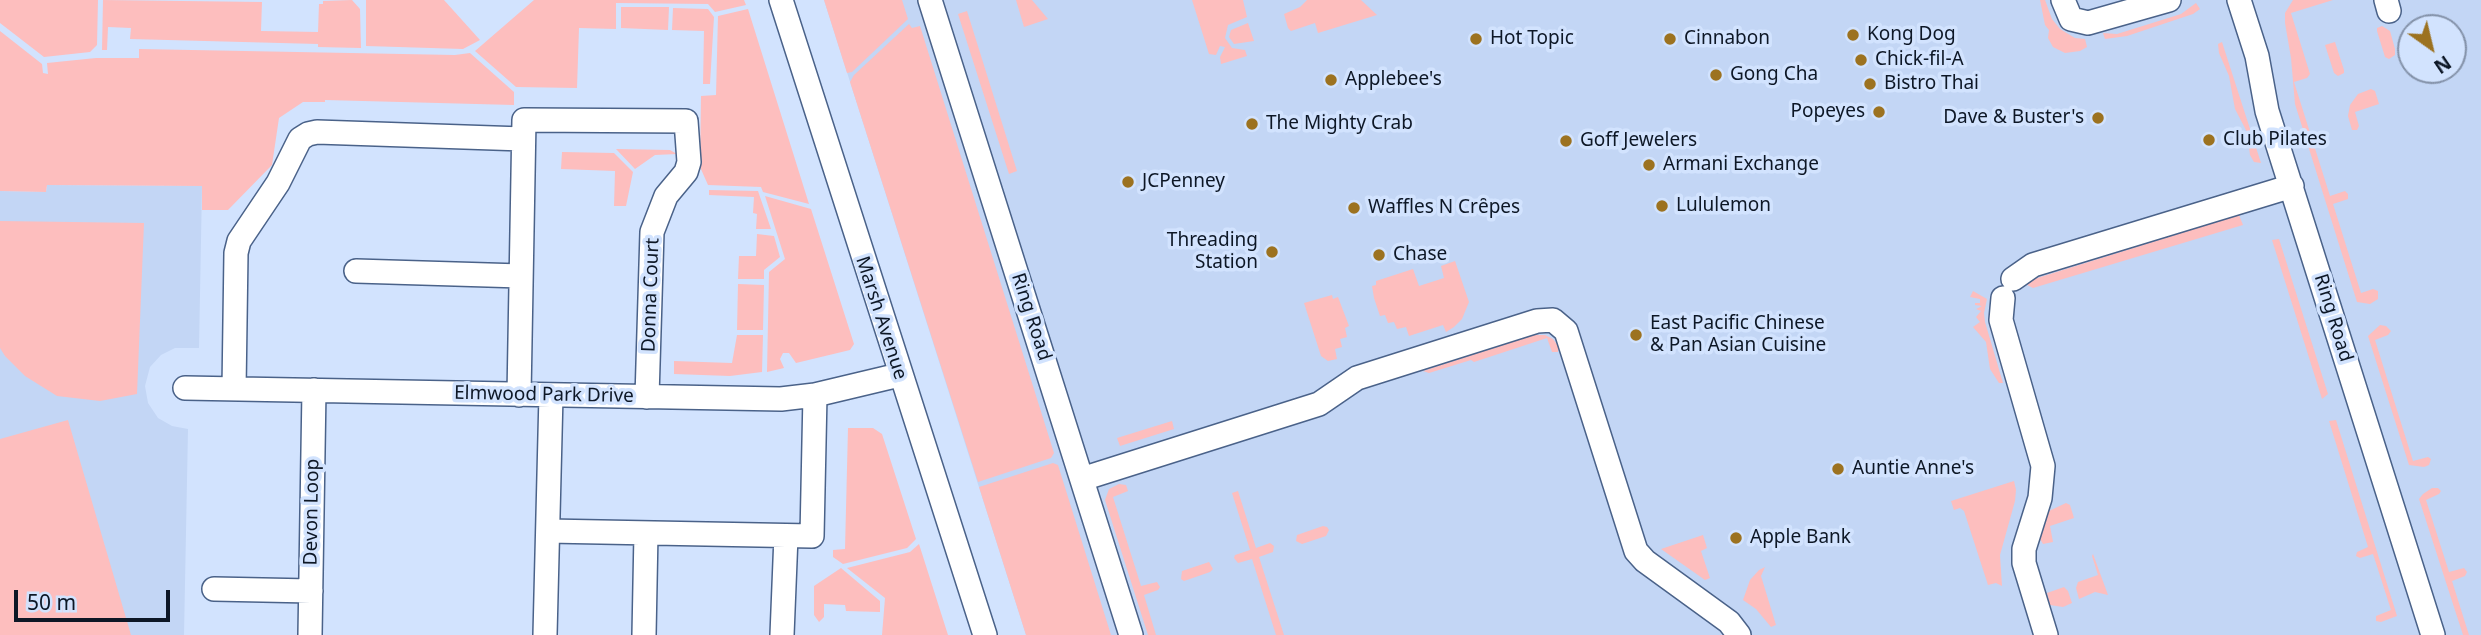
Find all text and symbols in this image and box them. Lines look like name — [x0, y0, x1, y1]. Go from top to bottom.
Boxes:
north arrow — [2397, 14, 2467, 84]
place label: Kong Dog — [1867, 24, 1956, 46]
marker: Kong Dog — [1845, 27, 1861, 43]
place label: Hot Topic — [1490, 28, 1574, 50]
place label: Cinnabon — [1684, 28, 1770, 50]
marker: Hot Topic — [1468, 31, 1484, 47]
marker: Cinnabon — [1662, 31, 1678, 47]
place label: Chick-fil-A — [1875, 49, 1964, 71]
text: N — [2429, 50, 2456, 80]
marker: Chick-fil-A — [1853, 52, 1869, 68]
place label: Gong Cha — [1730, 64, 1818, 86]
marker: Gong Cha — [1708, 67, 1724, 83]
place label: Applebee's — [1345, 69, 1442, 91]
marker: Applebee's — [1323, 72, 1339, 88]
place label: Bistro Thai — [1884, 73, 1979, 95]
marker: Bistro Thai — [1862, 76, 1878, 92]
place label: Popeyes — [1790, 101, 1865, 123]
marker: Popeyes — [1871, 104, 1887, 120]
place label: Dave & Buster's — [1943, 107, 2084, 129]
marker: Dave & Buster's — [2090, 110, 2106, 126]
place label: The Mighty Crab — [1266, 113, 1413, 135]
marker: The Mighty Crab — [1244, 116, 1260, 132]
place label: Club Pilates — [2223, 129, 2327, 151]
place label: Goff Jewelers — [1580, 130, 1697, 152]
marker: Club Pilates — [2201, 132, 2217, 148]
marker: Goff Jewelers — [1558, 133, 1574, 149]
place label: Armani Exchange — [1663, 154, 1819, 176]
marker: Armani Exchange — [1641, 157, 1657, 173]
place label: JCPenney — [1142, 171, 1225, 193]
marker: JCPenney — [1120, 174, 1136, 190]
place label: Lululemon — [1676, 195, 1771, 217]
place label: Waffles N Crȇpes — [1368, 197, 1520, 219]
marker: Lululemon — [1654, 198, 1670, 214]
marker: Waffles N Crȇpes — [1346, 200, 1362, 216]
place label: Threading Station — [1167, 230, 1258, 274]
street label: Donna Court — [638, 237, 664, 353]
marker: Threading Station — [1264, 244, 1280, 260]
place label: Chase — [1393, 244, 1447, 266]
marker: Chase — [1371, 247, 1387, 263]
street label: Marsh Avenue — [850, 253, 912, 383]
street label: Ring Road — [1006, 270, 1056, 364]
street label: Ring Road — [2309, 271, 2357, 365]
place label: East Pacific Chinese & Pan Asian Cuisine — [1650, 313, 1826, 357]
marker: East Pacific Chinese & Pan Asian Cuisine — [1628, 327, 1644, 343]
street label: Elmwood Park Drive — [454, 382, 634, 408]
street label: Devon Loop — [300, 458, 324, 566]
place label: Auntie Anne's — [1852, 458, 1974, 480]
marker: Auntie Anne's — [1830, 461, 1846, 477]
place label: Apple Bank — [1750, 527, 1851, 549]
marker: Apple Bank — [1728, 530, 1744, 546]
scale bar — [18, 576, 173, 620]
text: 50 m — [27, 588, 76, 616]

